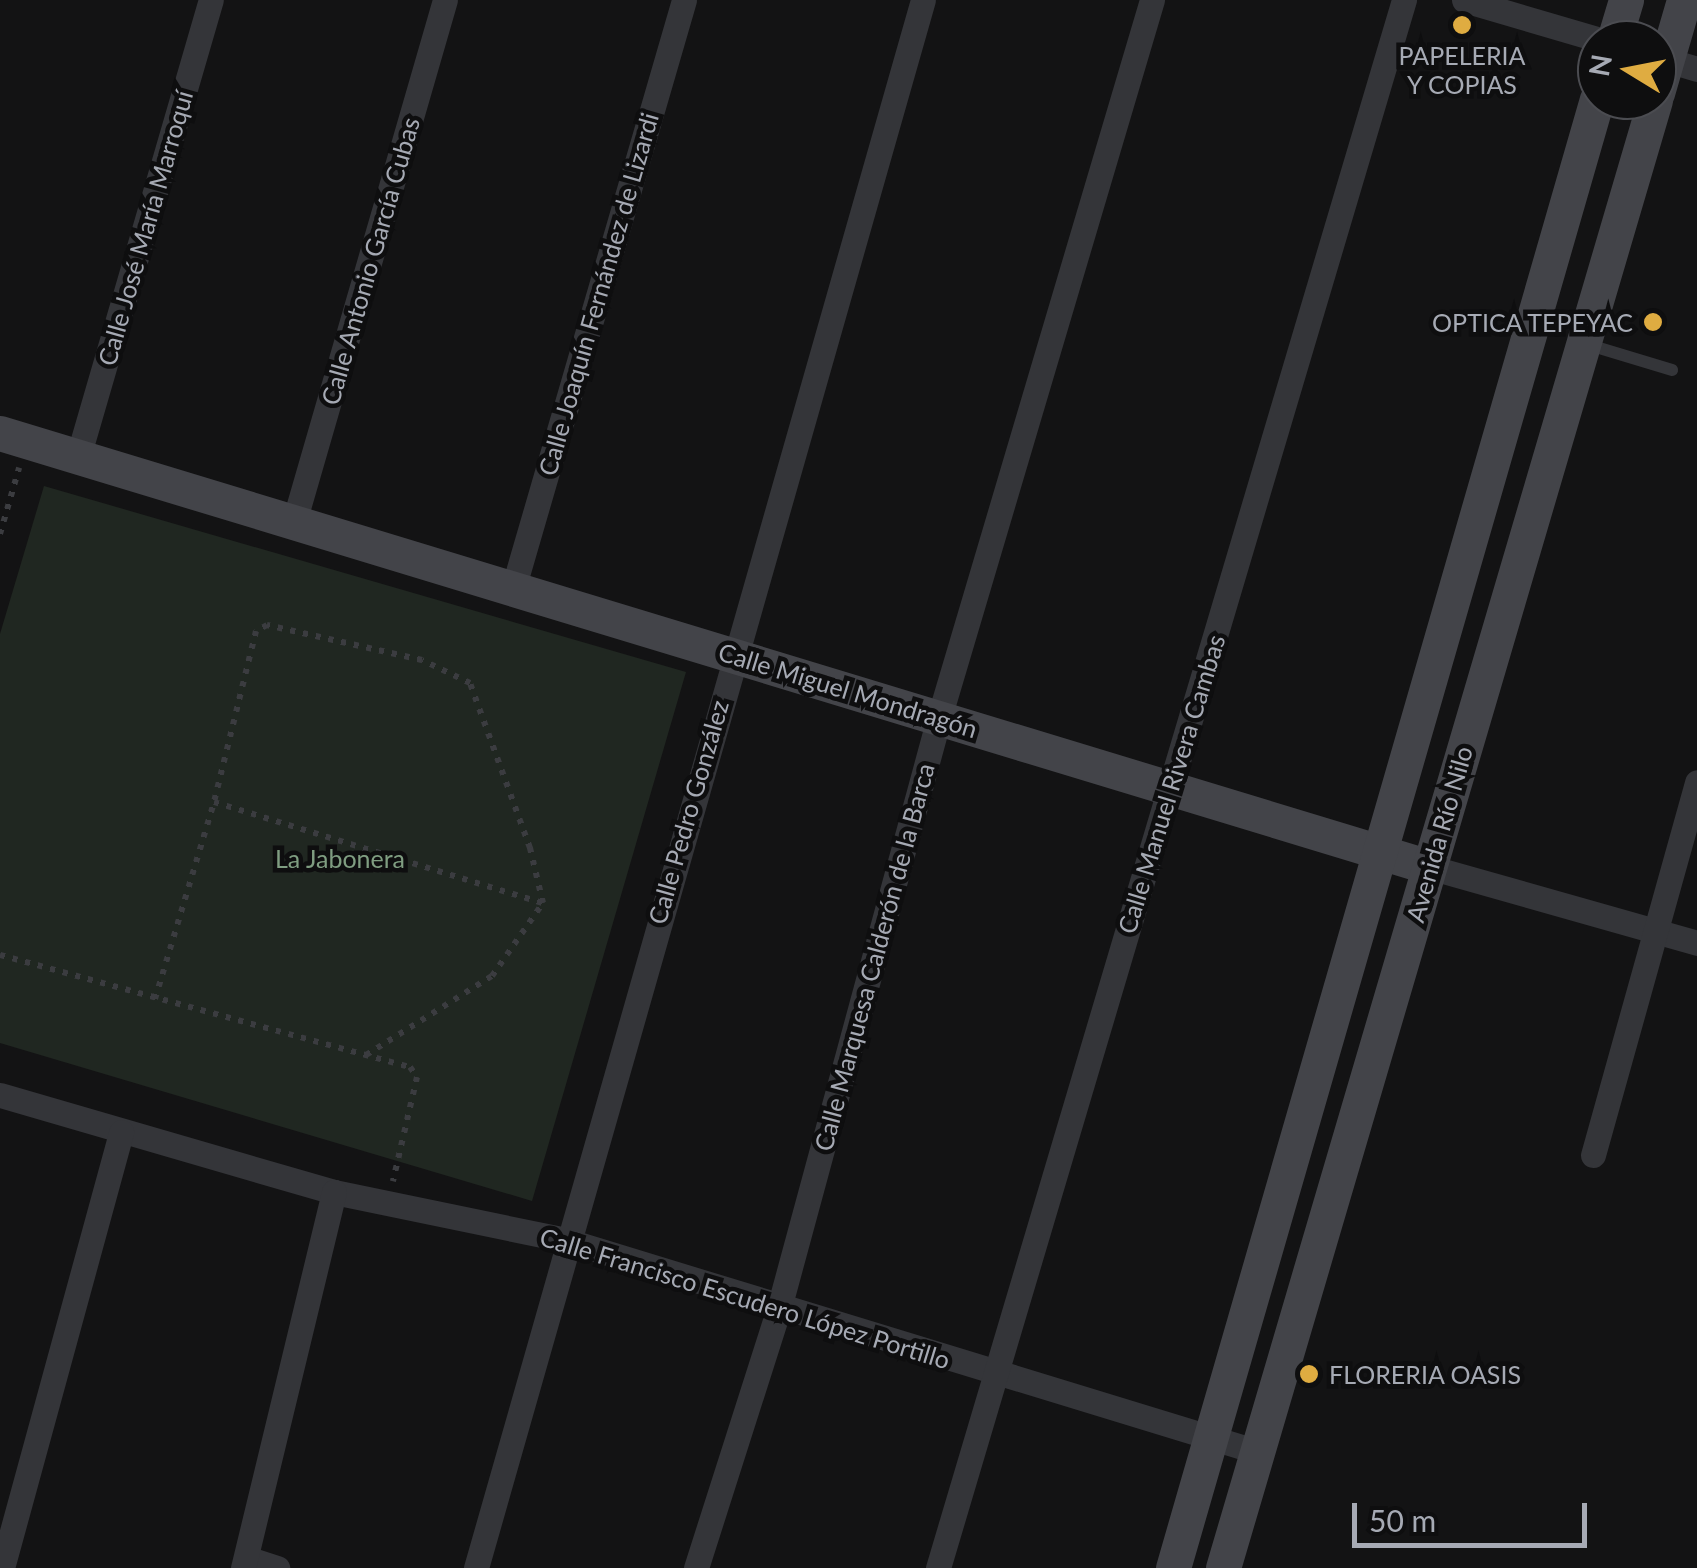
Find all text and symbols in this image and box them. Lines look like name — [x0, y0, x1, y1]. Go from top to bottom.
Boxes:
marker: PAPELERIA Y COPIAS — [1451, 14, 1473, 36]
north arrow — [1577, 20, 1677, 120]
place label: PAPELERIA Y COPIAS — [1399, 41, 1525, 100]
text: N — [1581, 52, 1618, 79]
street label: Calle José María Marroquí — [91, 87, 199, 369]
street label: Calle Joaquín Fernández de Lizardi — [532, 109, 664, 479]
street label: Calle Antonio García Cubas — [314, 113, 426, 409]
place label: OPTICA TEPEYAC — [1431, 307, 1633, 337]
marker: OPTICA TEPEYAC — [1642, 311, 1664, 333]
street label: Calle Manuel Rivera Cambas — [1111, 631, 1231, 937]
street label: Calle Miguel Mondragón — [715, 636, 981, 744]
street label: Calle Pedro González — [642, 697, 734, 927]
street label: Avenida Río Nilo — [1400, 743, 1478, 925]
street label: Calle Marquesa Calderón de la Barca — [808, 760, 940, 1154]
park label: La Jabonera — [275, 843, 405, 873]
street label: Calle Francisco Escudero López Portillo — [536, 1221, 954, 1375]
place label: FLORERIA OASIS — [1329, 1359, 1522, 1389]
marker: FLORERIA OASIS — [1298, 1363, 1320, 1385]
scale bar — [1357, 1483, 1592, 1545]
text: 50 m — [1369, 1502, 1436, 1538]

